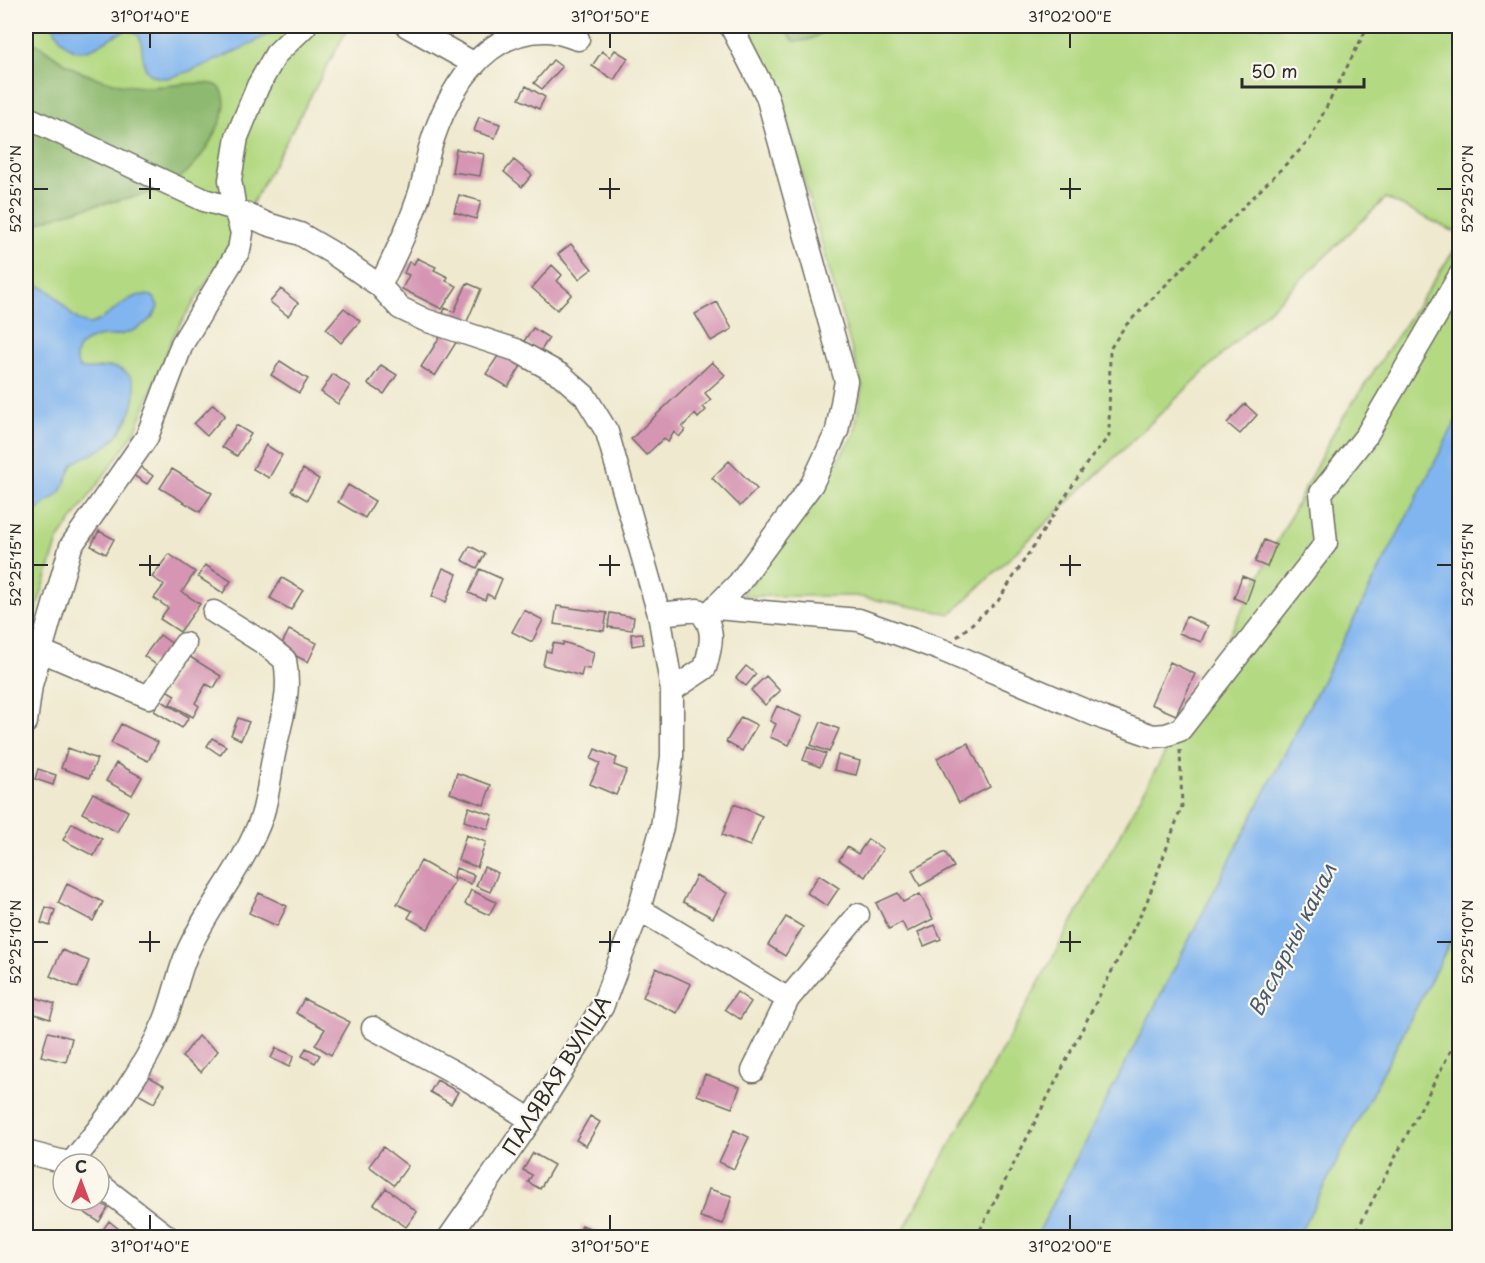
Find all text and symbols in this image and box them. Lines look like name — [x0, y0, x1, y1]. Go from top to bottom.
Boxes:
text: 31°01'40"E — [110, 4, 190, 27]
text: 31°01'50"E — [570, 4, 650, 27]
text: 31°02'00"E — [1028, 4, 1112, 27]
scale bar — [1242, 51, 1364, 89]
text: 50 m — [1251, 57, 1298, 84]
text: 52°25'20"N — [3, 145, 26, 233]
text: 52°25'20"N — [1455, 145, 1478, 233]
text: 52°25'15"N — [3, 523, 26, 607]
text: 52°25'15"N — [1455, 523, 1478, 607]
water label: Вяслярны канал — [1239, 857, 1343, 1021]
text: 52°25'10"N — [3, 900, 26, 984]
text: 52°25'10"N — [1455, 900, 1478, 984]
street label: ПАЛЯВАЯ ВУЛІЦА — [495, 989, 617, 1161]
north arrow — [51, 1152, 111, 1212]
text: С — [75, 1154, 87, 1178]
text: 31°01'40"E — [110, 1234, 190, 1257]
text: 31°01'50"E — [570, 1234, 650, 1257]
text: 31°02'00"E — [1028, 1234, 1112, 1257]

